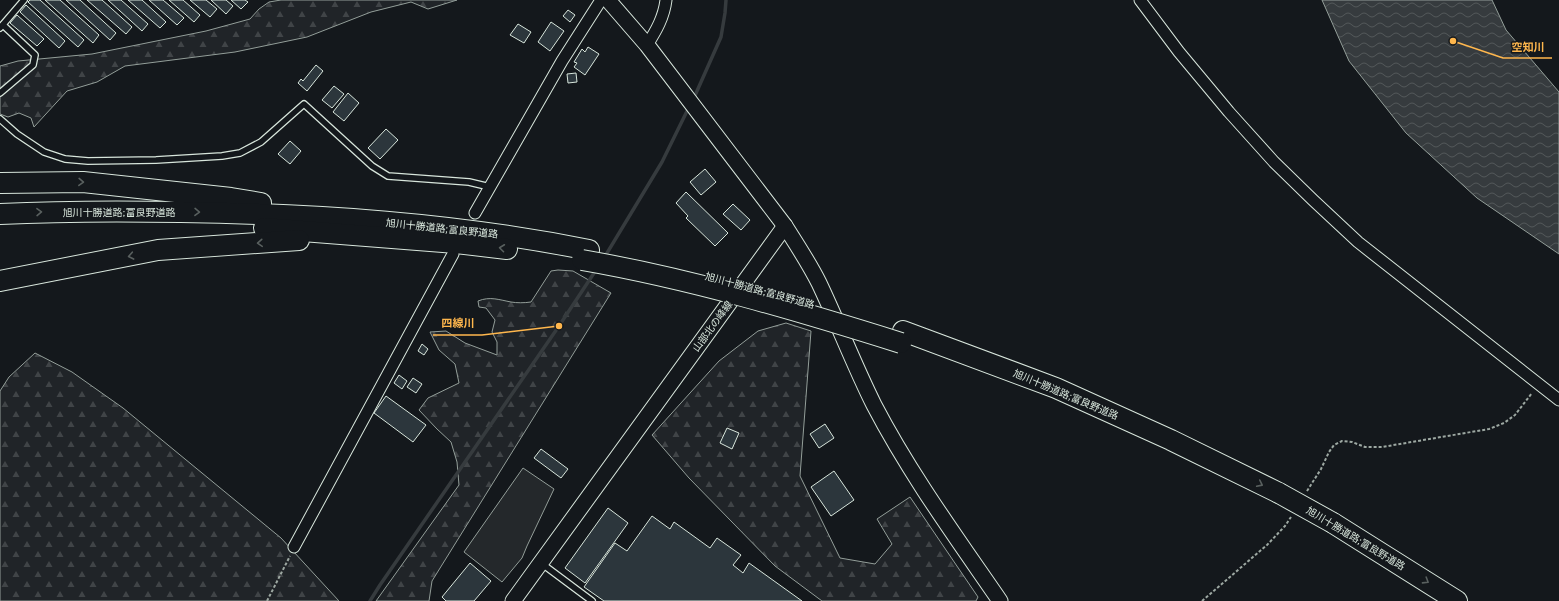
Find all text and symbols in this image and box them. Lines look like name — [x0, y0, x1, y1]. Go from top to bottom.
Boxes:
callout: 空知川 — [1503, 35, 1552, 58]
text: 空知川 — [1512, 40, 1545, 54]
one-way arrow — [78, 178, 84, 187]
street label: 旭川十勝道路;富良野道路 — [63, 206, 175, 219]
one-way arrow — [36, 208, 42, 217]
one-way arrow — [194, 208, 200, 216]
street label: 旭川十勝道路;富良野道路 — [385, 216, 499, 241]
one-way arrow — [257, 238, 263, 247]
one-way arrow — [499, 244, 505, 253]
one-way arrow — [128, 251, 134, 259]
street label: 旭川十勝道路;富良野道路 — [704, 270, 816, 311]
street label: 山部北の峰線 — [690, 298, 735, 354]
callout: 四線川 — [433, 312, 482, 335]
text: 四線川 — [442, 316, 475, 330]
street label: 旭川十勝道路;富良野道路 — [1011, 366, 1120, 422]
one-way arrow — [1256, 479, 1263, 487]
street label: 旭川十勝道路;富良野道路 — [1304, 504, 1407, 573]
one-way arrow — [1421, 576, 1428, 583]

